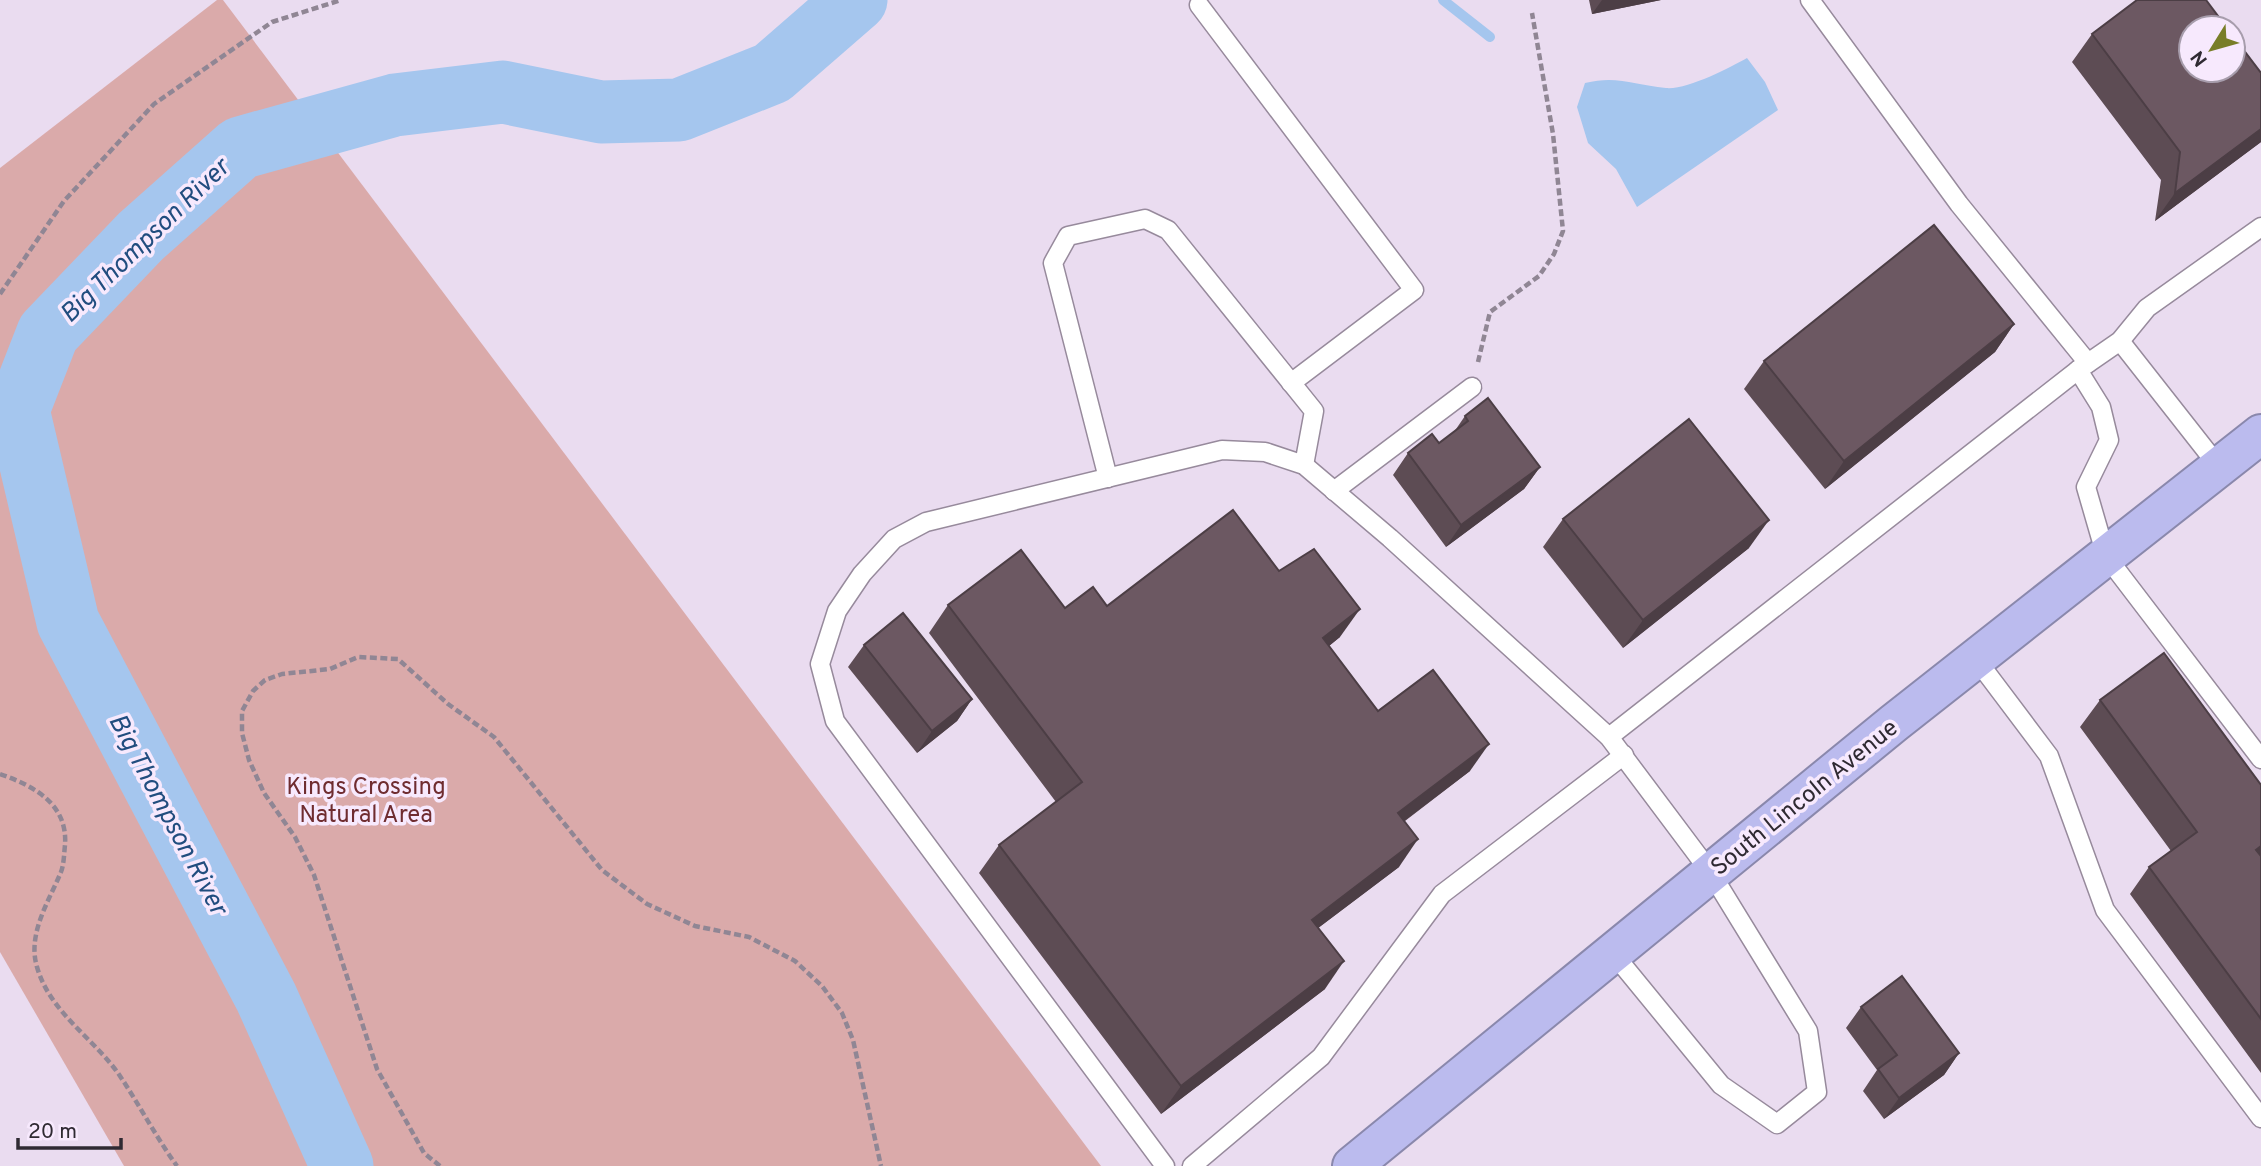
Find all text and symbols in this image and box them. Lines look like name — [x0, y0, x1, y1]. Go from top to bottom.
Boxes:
north arrow — [2177, 14, 2247, 84]
text: N — [2186, 45, 2214, 71]
water label: Big Thompson River — [54, 151, 239, 331]
water label: Big Thompson River — [100, 709, 235, 923]
street label: South Lincoln Avenue — [1706, 714, 1905, 883]
park label: Kings Crossing Natural Area — [286, 773, 446, 831]
scale bar — [18, 1106, 121, 1150]
text: 20 m — [28, 1119, 77, 1146]

